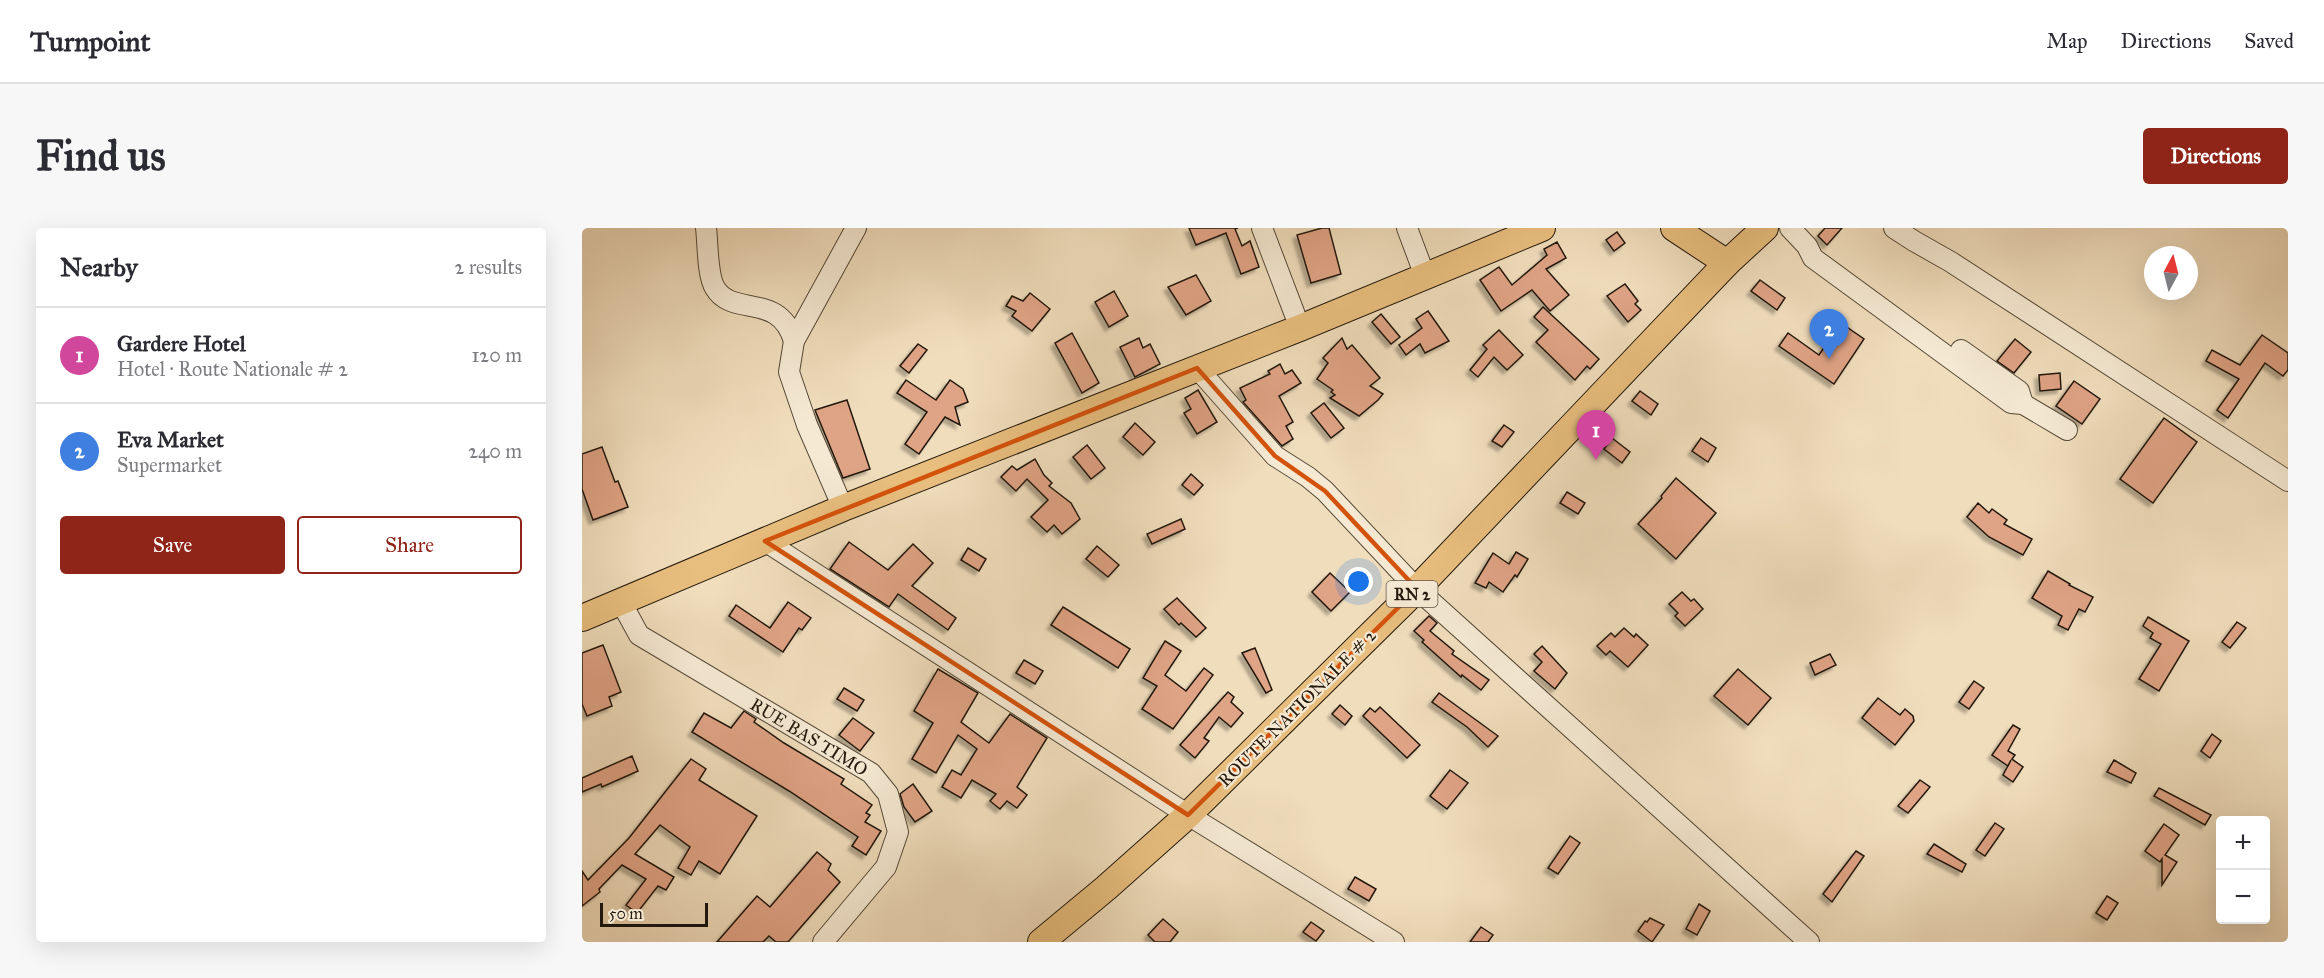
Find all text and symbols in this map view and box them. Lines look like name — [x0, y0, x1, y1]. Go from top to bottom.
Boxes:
text: Turnpoint — [30, 24, 150, 59]
text: Map — [2047, 28, 2088, 54]
text: Directions — [2121, 28, 2211, 54]
text: Saved — [2244, 28, 2294, 54]
button: Directions — [2143, 128, 2288, 184]
text: Find us — [36, 130, 166, 182]
north arrow — [2144, 246, 2198, 300]
text: Nearby — [60, 251, 138, 283]
text: 2 results — [454, 255, 522, 279]
pin: 2 — [1810, 310, 1848, 359]
text: Gardere Hotel — [117, 330, 246, 357]
text: 1 — [76, 343, 83, 367]
text: 120 m — [471, 343, 522, 367]
text: Hotel · Route Nationale # 2 — [117, 357, 348, 381]
pin: 1 — [1576, 410, 1616, 460]
text: Eva Market — [117, 426, 224, 453]
text: 2 — [75, 439, 84, 463]
text: 240 m — [468, 439, 522, 463]
text: Supermarket — [117, 453, 222, 477]
button: Save — [60, 516, 285, 574]
button: Share — [297, 516, 522, 574]
your location — [1344, 567, 1373, 596]
road number: RN 2 — [1386, 581, 1438, 607]
street label: ROUTE NATIONALE # 2 — [1214, 624, 1381, 791]
street label: RUE BAS TIMO — [746, 693, 872, 781]
map controls — [2216, 816, 2270, 924]
button: + — [2216, 816, 2270, 870]
button: − — [2216, 870, 2270, 924]
scale bar — [600, 900, 708, 928]
text: 50 m — [609, 904, 643, 923]

